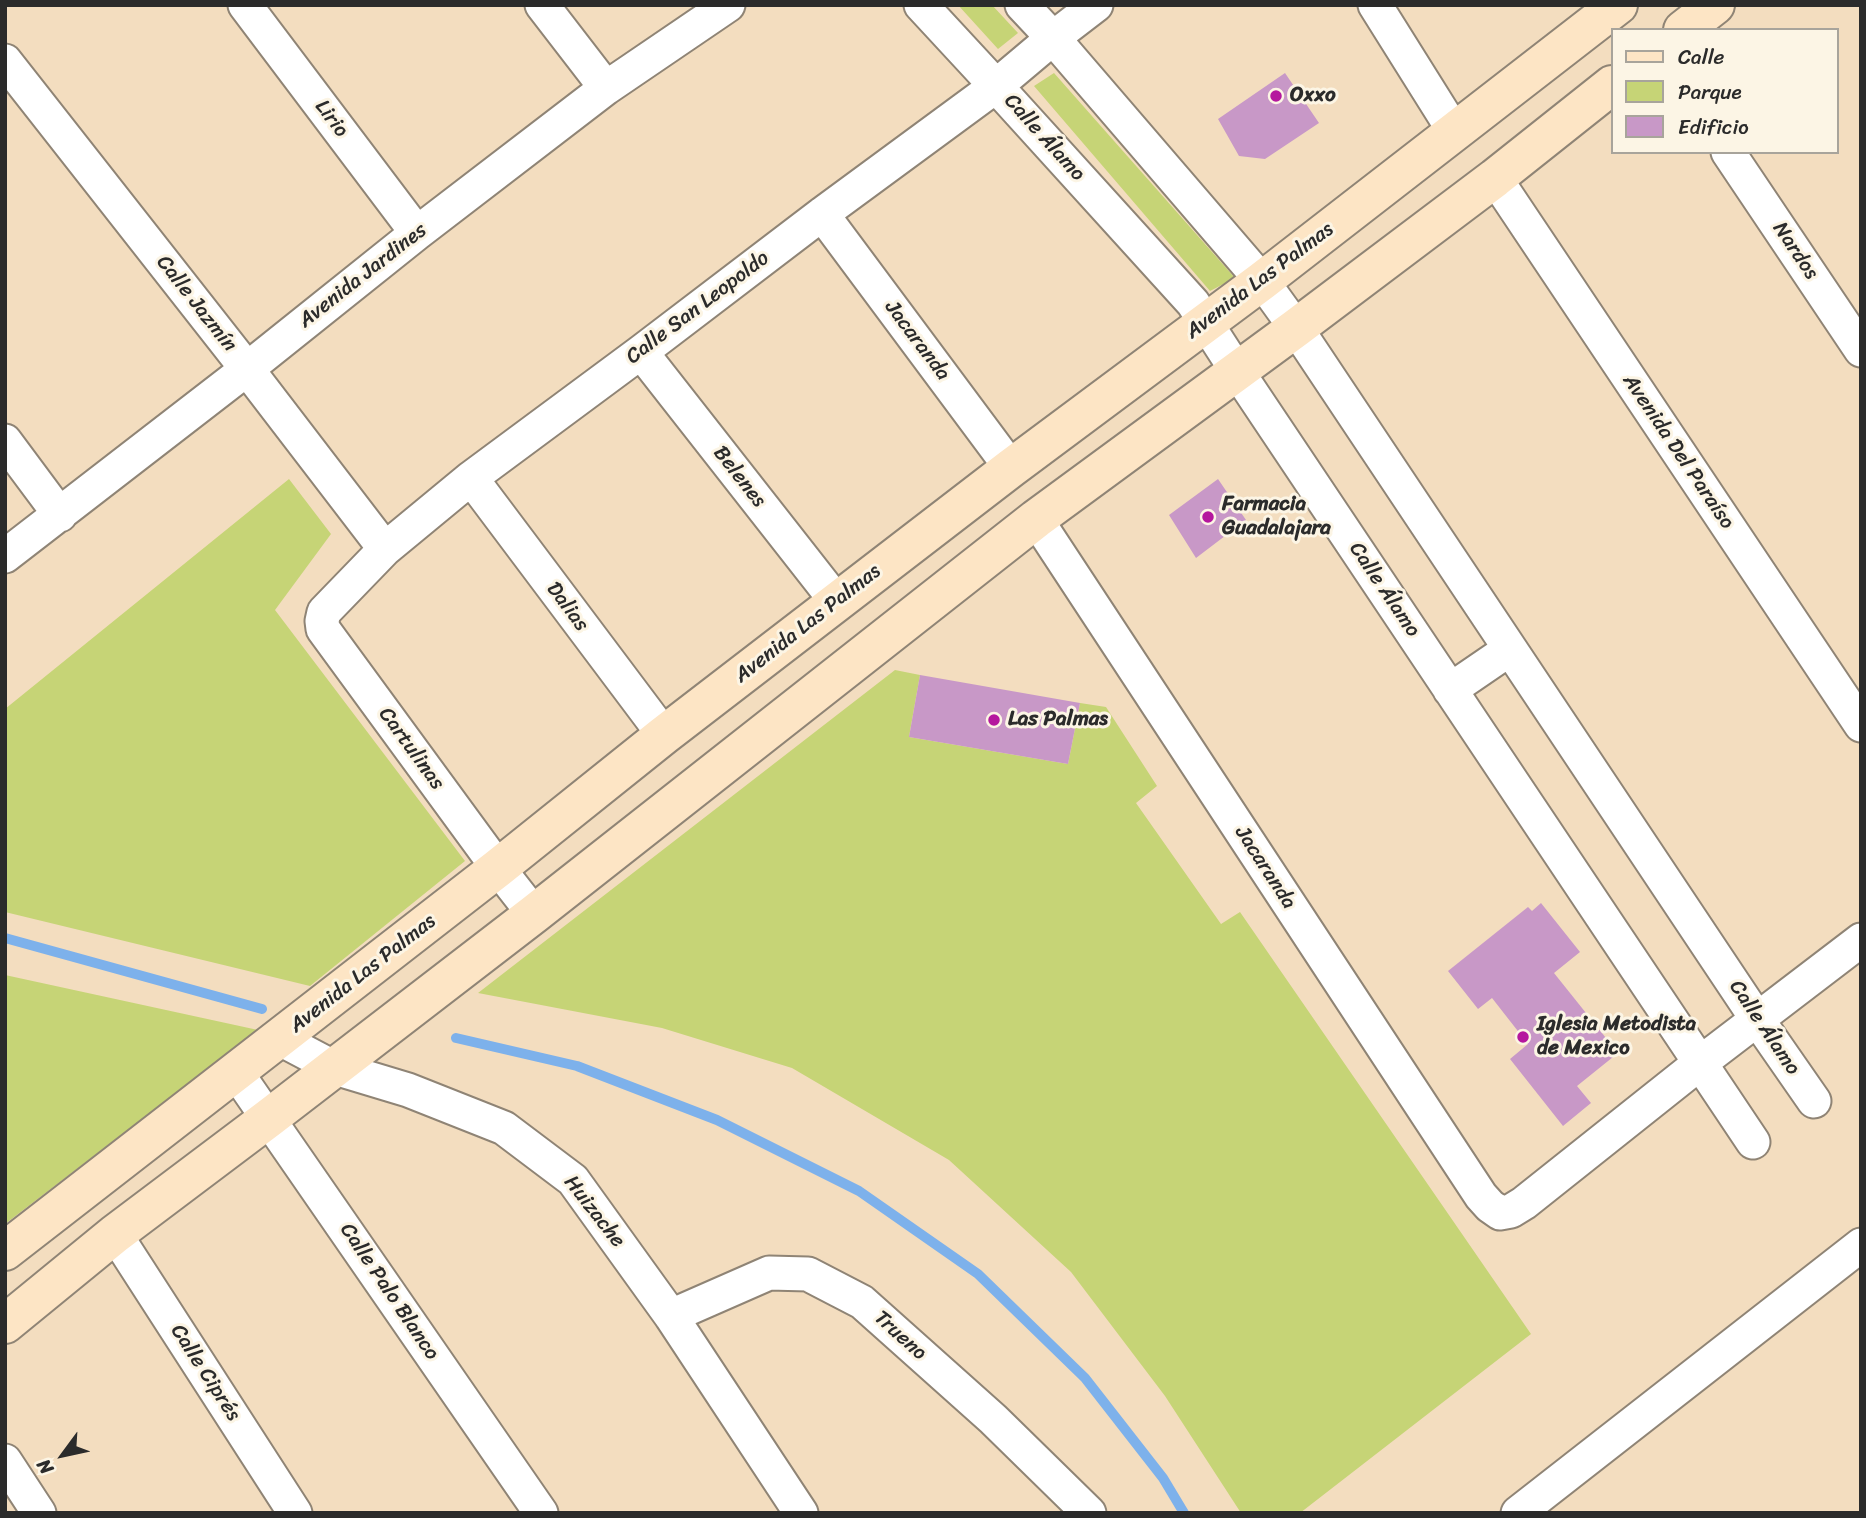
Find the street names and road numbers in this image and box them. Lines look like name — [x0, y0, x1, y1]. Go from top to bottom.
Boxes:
street label: Calle Álamo — [998, 89, 1090, 187]
street label: Lirio — [309, 95, 353, 143]
street label: Avenida Las Palmas — [1181, 217, 1339, 345]
street label: Nardos — [1767, 217, 1823, 285]
street label: Avenida Jardines — [294, 218, 432, 334]
street label: Calle San Leopoldo — [621, 246, 775, 370]
street label: Calle Jazmín — [150, 251, 242, 357]
street label: Jacaranda — [879, 296, 955, 386]
street label: Avenida Del Paraíso — [1617, 370, 1739, 534]
street label: Belenes — [707, 441, 771, 513]
street label: Calle Álamo — [1343, 538, 1425, 642]
street label: Avenida Las Palmas — [730, 559, 886, 689]
street label: Dalias — [540, 577, 594, 637]
street label: Cartulinas — [373, 703, 449, 795]
street label: Jacaranda — [1229, 822, 1301, 914]
street label: Avenida Las Palmas — [285, 909, 441, 1039]
street label: Calle Álamo — [1723, 976, 1805, 1080]
street label: Huizache — [558, 1171, 630, 1253]
street label: Calle Palo Blanco — [334, 1219, 444, 1365]
street label: Trueno — [868, 1306, 932, 1366]
street label: Calle Ciprés — [165, 1320, 245, 1426]

